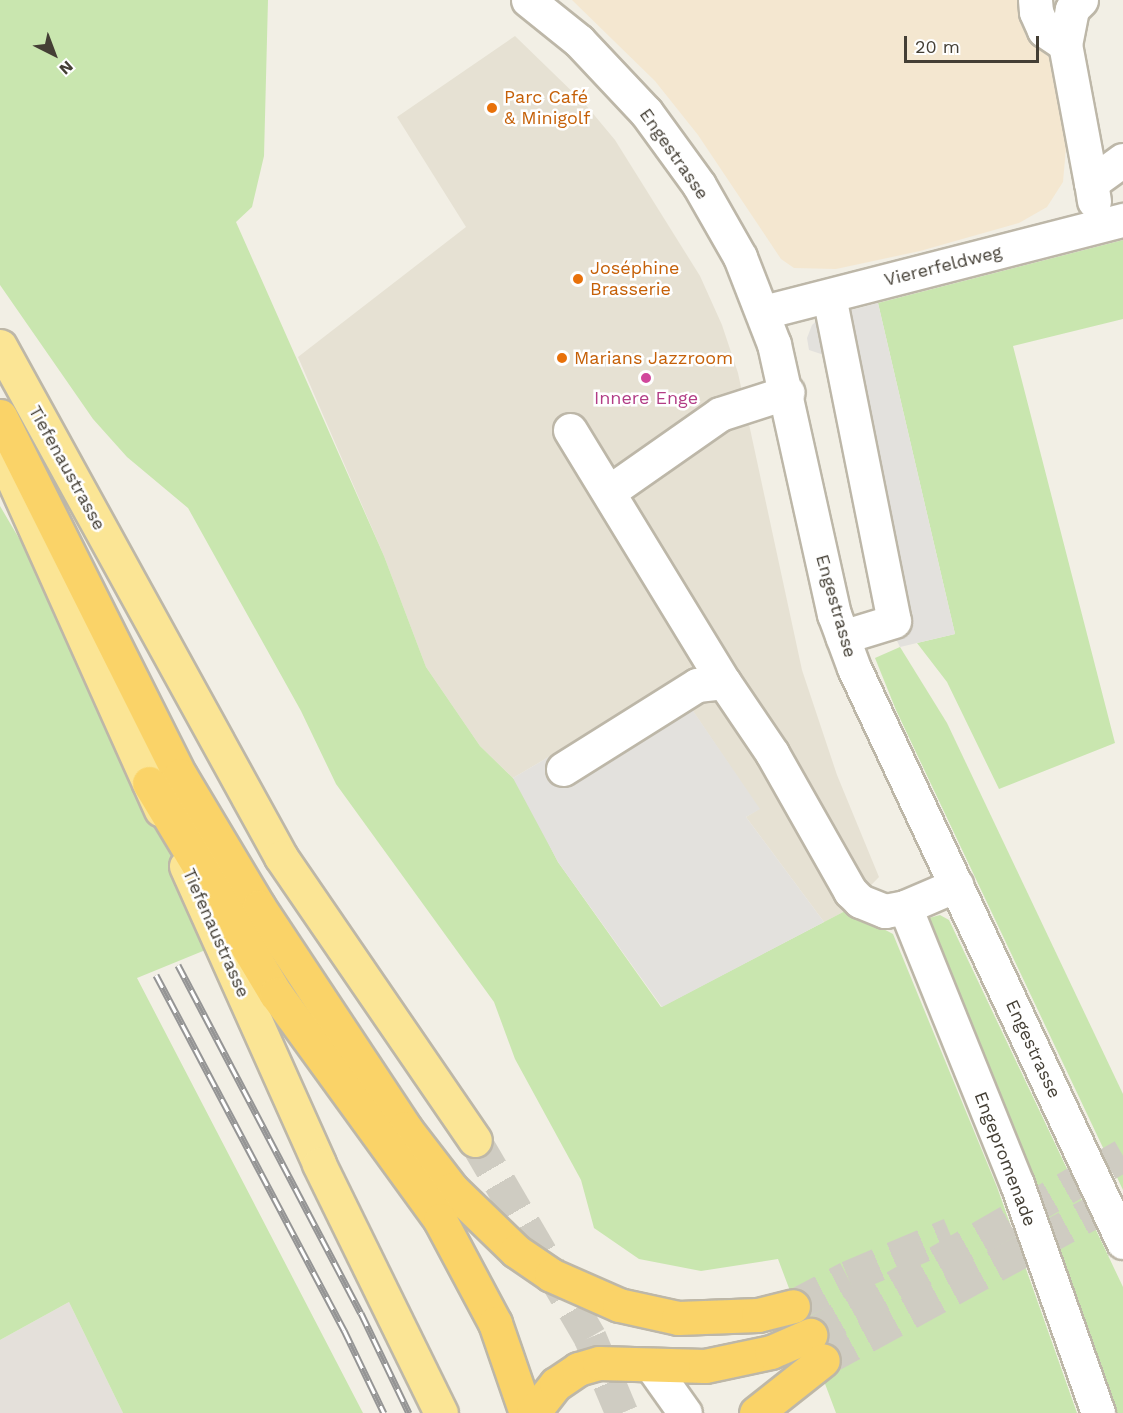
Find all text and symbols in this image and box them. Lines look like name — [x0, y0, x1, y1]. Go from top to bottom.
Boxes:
north arrow — [24, 24, 84, 84]
scale bar — [907, 24, 1042, 62]
text: 20 m — [915, 36, 960, 57]
text: N — [56, 57, 77, 79]
place label: Parc Café & Minigolf — [504, 87, 590, 130]
marker: Parc Café & Minigolf — [485, 101, 499, 115]
street label: Engestrasse — [635, 104, 713, 204]
street label: Viererfeldweg — [882, 241, 1004, 291]
place label: Joséphine Brasserie — [590, 258, 679, 300]
marker: Joséphine Brasserie — [571, 272, 585, 286]
place label: Marians Jazzroom — [574, 347, 734, 369]
marker: Marians Jazzroom — [555, 351, 569, 365]
marker: Innere Enge — [639, 371, 653, 385]
place label: Innere Enge — [594, 387, 698, 409]
street label: Tiefenaustrasse — [24, 402, 110, 534]
street label: Engestrasse — [811, 552, 861, 660]
street label: Tiefenaustrasse — [178, 865, 254, 1001]
street label: Engestrasse — [1001, 996, 1065, 1102]
street label: Engepromenade — [969, 1089, 1041, 1229]

